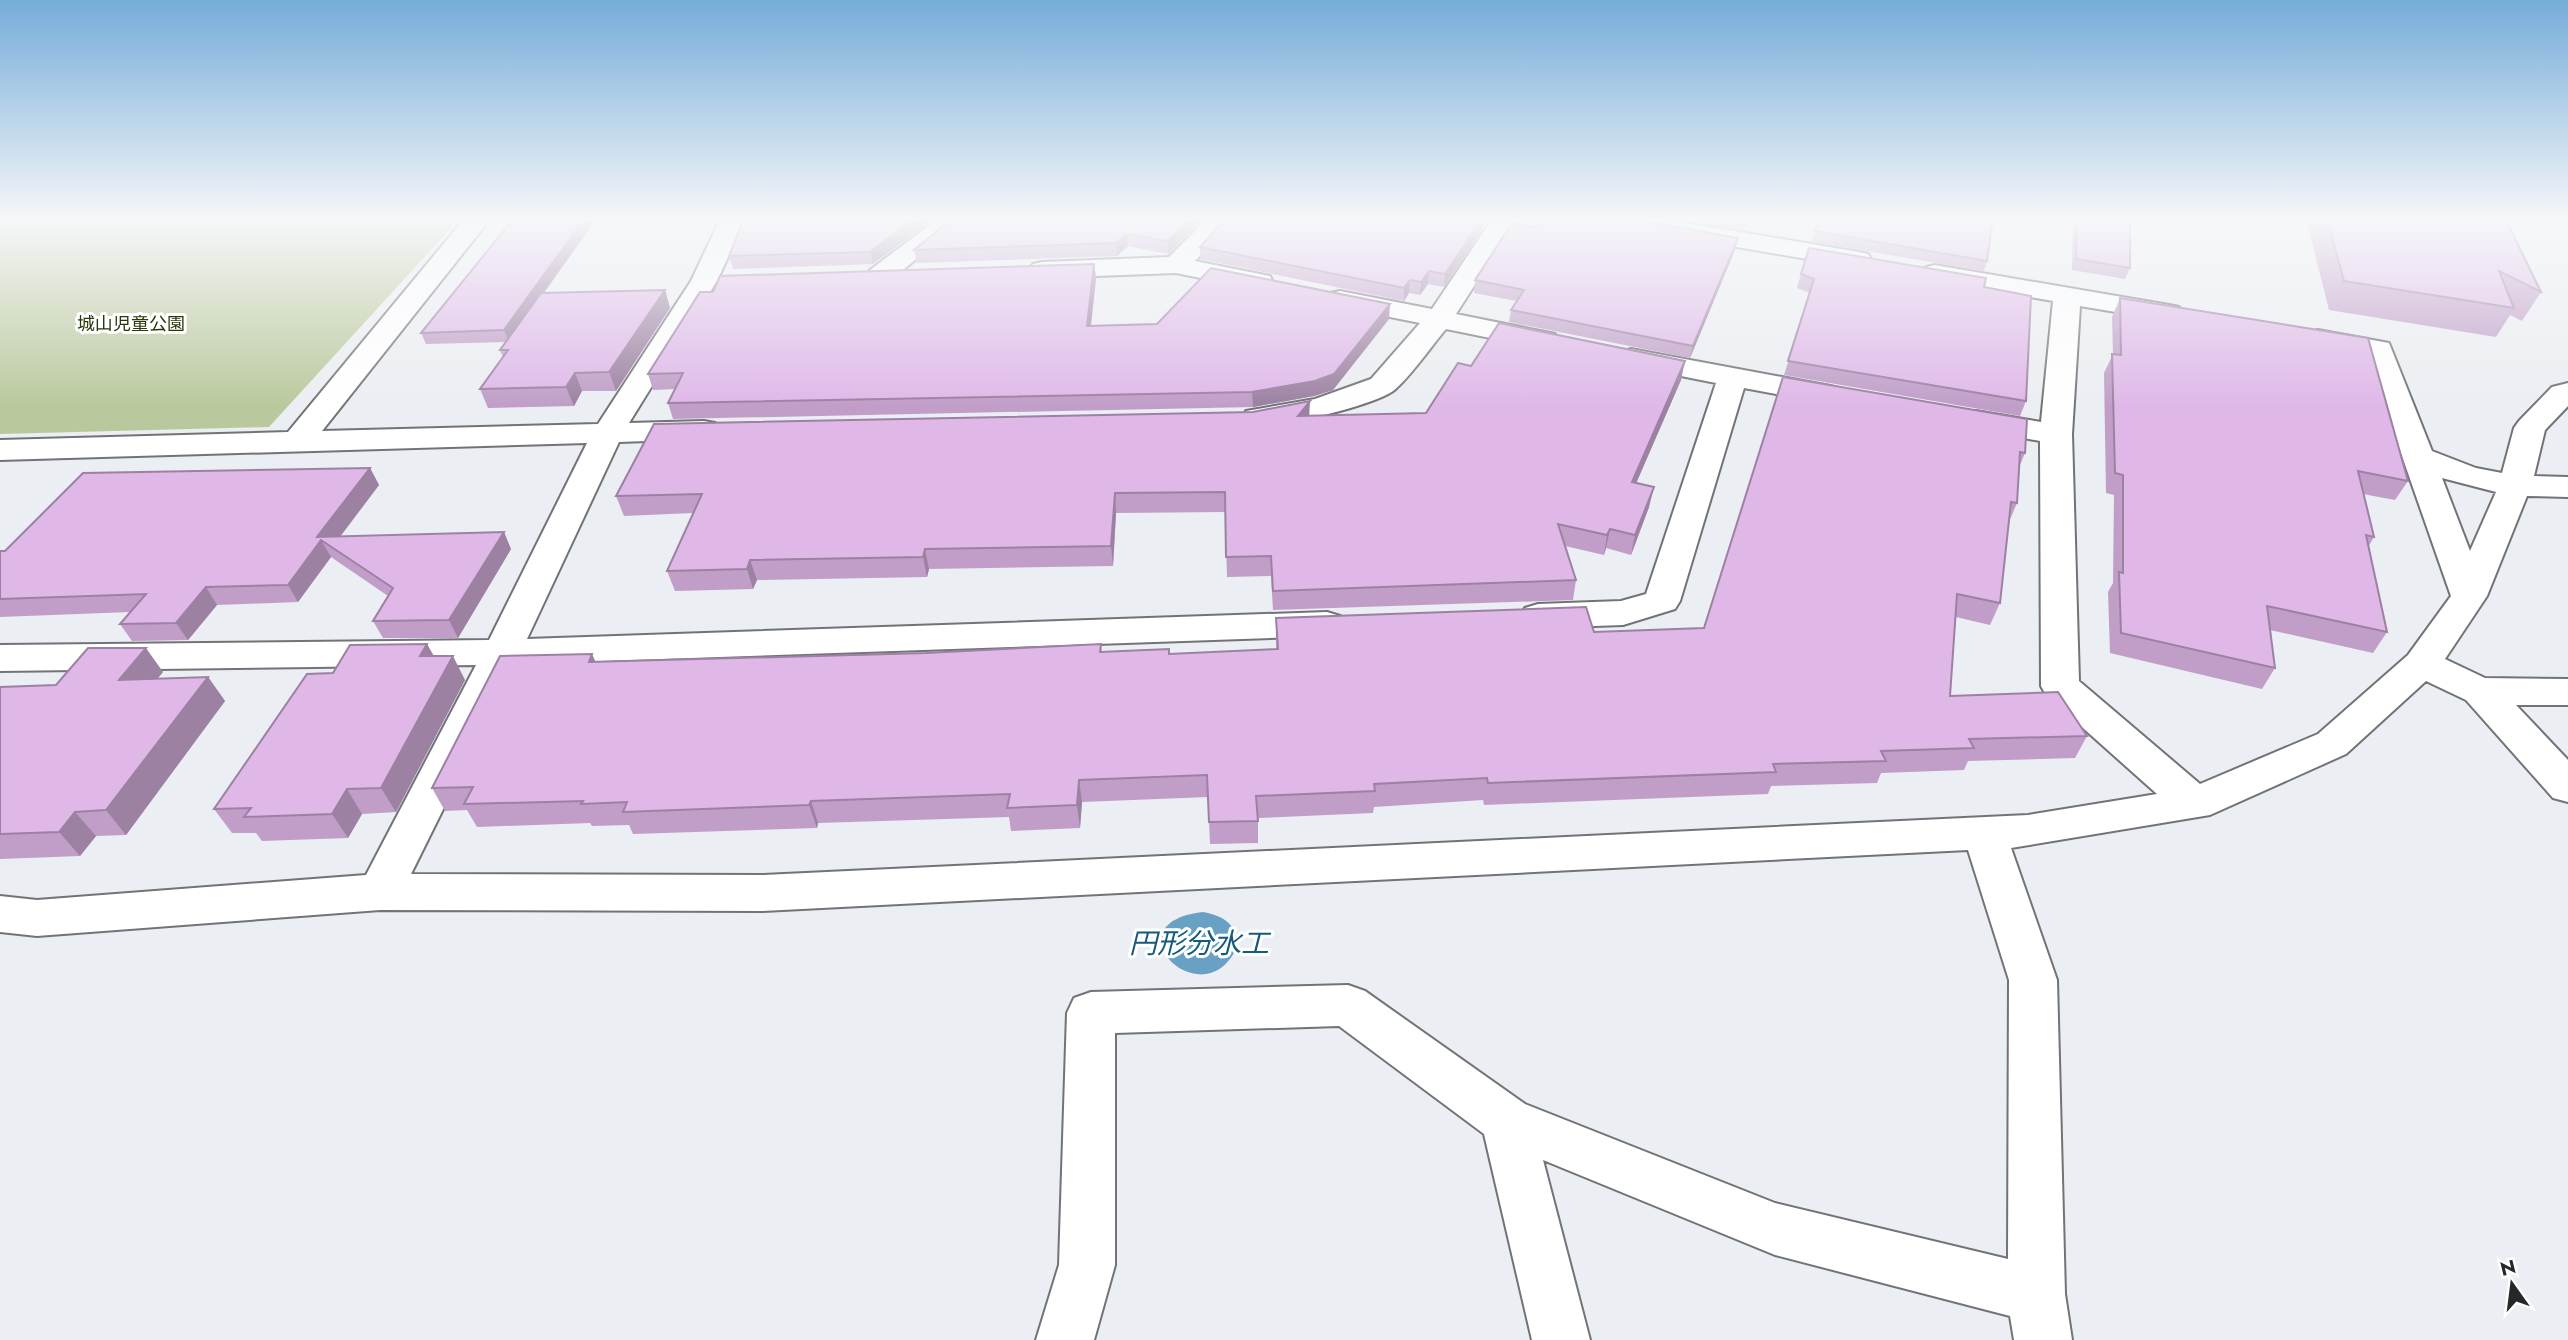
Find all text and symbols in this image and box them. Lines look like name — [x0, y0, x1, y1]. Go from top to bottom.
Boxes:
park label: 城山児童公園 — [77, 311, 185, 337]
water label: 円形分水工 — [1129, 923, 1272, 964]
north arrow — [2477, 1249, 2547, 1319]
text: N — [2497, 1253, 2519, 1283]

